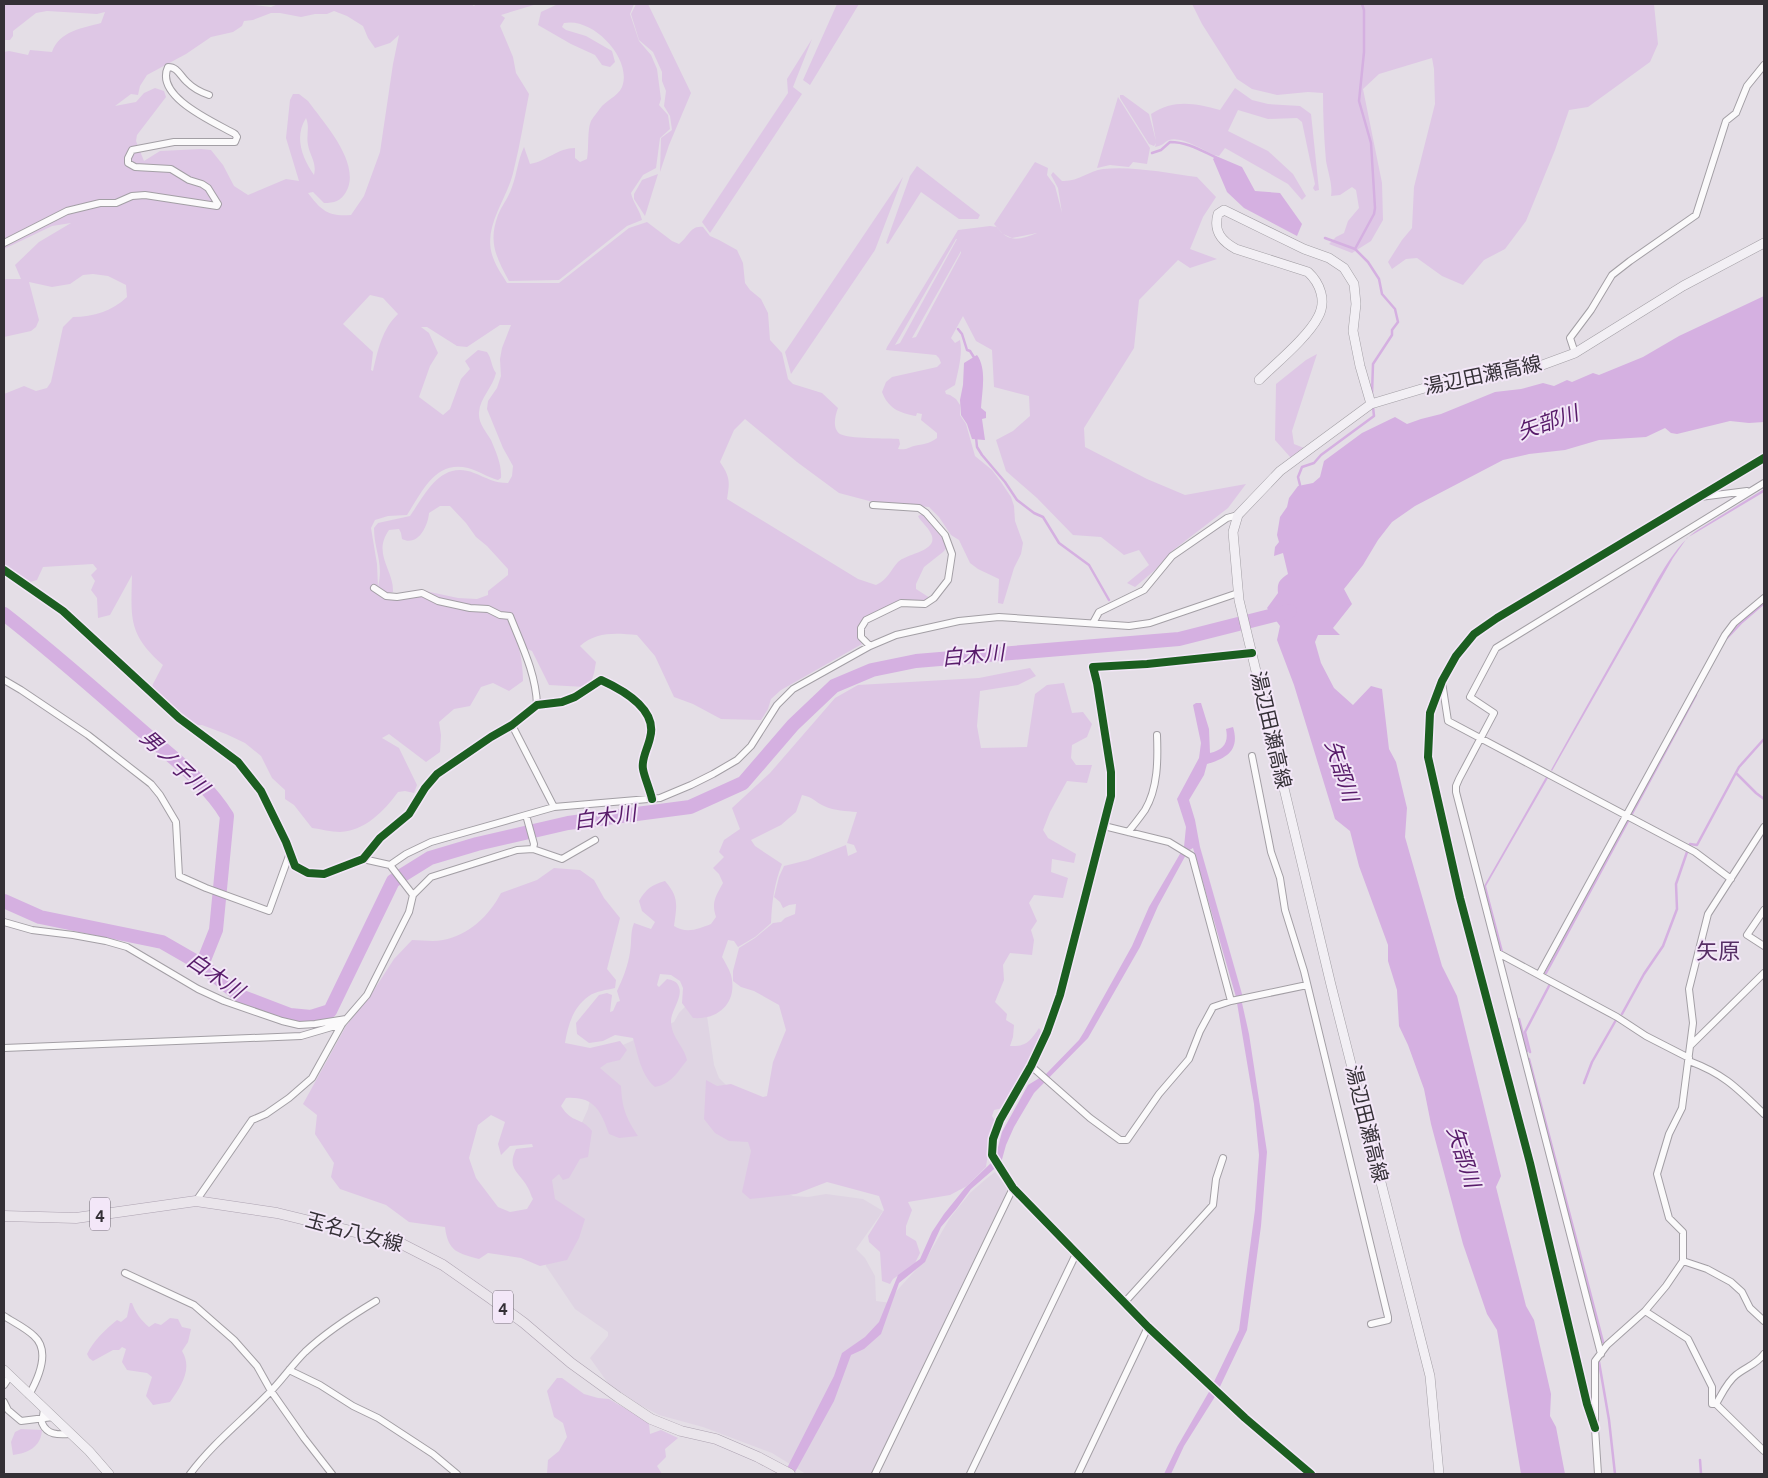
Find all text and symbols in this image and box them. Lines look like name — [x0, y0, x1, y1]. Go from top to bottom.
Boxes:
street label: 湯辺田瀬高線 — [1422, 352, 1544, 398]
water label: 矢部川 — [1514, 401, 1583, 443]
water label: 白木川 — [941, 642, 1007, 669]
street label: 湯辺田瀬高線 — [1247, 669, 1295, 791]
water label: 男ノ子川 — [136, 727, 213, 801]
water label: 矢部川 — [1321, 737, 1362, 806]
water label: 白木川 — [572, 802, 640, 833]
district label: 矢原 — [1696, 940, 1740, 963]
water label: 白木川 — [183, 949, 249, 1003]
street label: 湯辺田瀬高線 — [1342, 1063, 1392, 1185]
water label: 矢部川 — [1443, 1123, 1484, 1192]
road number: 4 — [90, 1198, 110, 1230]
street label: 玉名八女線 — [303, 1208, 405, 1256]
road number: 4 — [493, 1290, 513, 1324]

